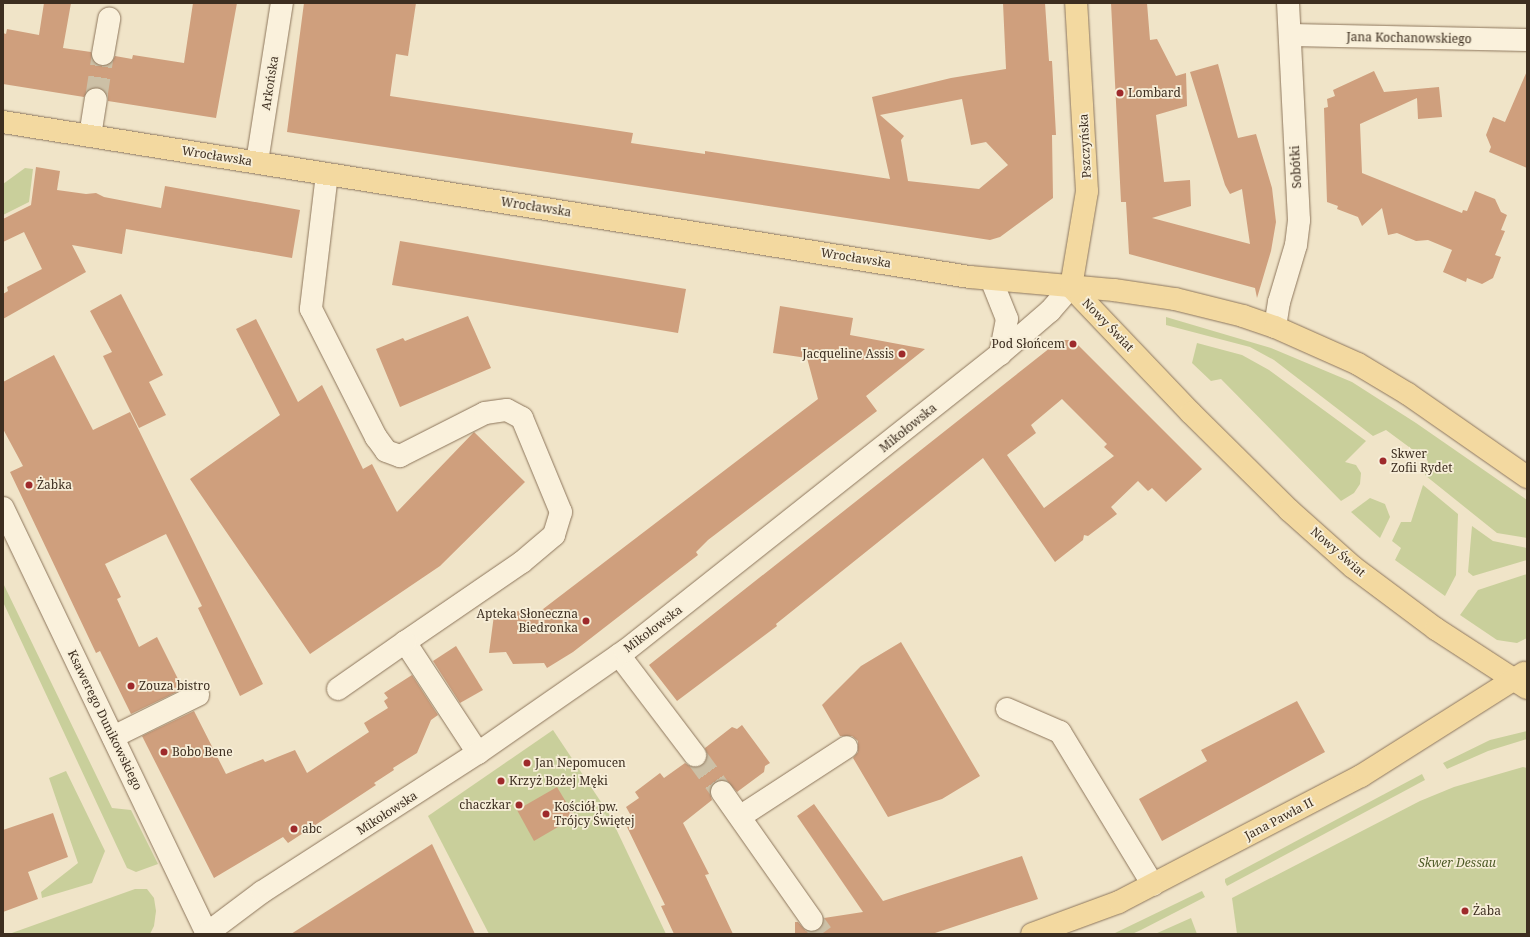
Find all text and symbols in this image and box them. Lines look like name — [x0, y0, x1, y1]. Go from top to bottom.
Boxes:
street label: Jana Kochanowskiego — [1346, 30, 1472, 46]
street label: Arkońska — [259, 55, 281, 111]
place label: Lombard — [1128, 86, 1181, 100]
marker: Lombard — [1115, 88, 1125, 98]
street label: Pszczyńska — [1076, 113, 1094, 179]
street label: Wrocławska — [181, 143, 253, 169]
street label: Sobótki — [1288, 145, 1304, 189]
street label: Wrocławska — [500, 194, 572, 220]
street label: Wrocławska — [820, 245, 892, 271]
street label: Nowy Świat — [1079, 296, 1137, 354]
place label: Pod Słońcem — [992, 337, 1065, 351]
marker: Pod Słońcem — [1068, 339, 1078, 349]
place label: Jacqueline Assis — [802, 347, 894, 361]
marker: Jacqueline Assis — [897, 349, 907, 359]
street label: Mikołowska — [877, 401, 939, 455]
place label: Skwer Zofii Rydet — [1391, 447, 1452, 475]
marker: Skwer Zofii Rydet — [1378, 456, 1388, 466]
place label: Żabka — [37, 478, 72, 492]
marker: Żabka — [24, 480, 34, 490]
street label: Nowy Świat — [1308, 524, 1368, 580]
street label: Mikołowska — [621, 602, 685, 656]
place label: Apteka Słoneczna Biedronka — [477, 607, 578, 635]
marker: Apteka Słoneczna Biedronka — [581, 616, 591, 626]
street label: Ksawerego Dunikowskiego — [65, 648, 145, 792]
place label: Zouza bistro — [139, 679, 210, 693]
marker: Zouza bistro — [126, 681, 136, 691]
place label: Bobo Bene — [172, 745, 233, 759]
marker: Bobo Bene — [159, 747, 169, 757]
place label: Jan Nepomucen — [535, 756, 626, 770]
marker: Jan Nepomucen — [522, 758, 532, 768]
place label: Krzyż Bożej Męki — [509, 774, 608, 788]
marker: Krzyż Bożej Męki — [496, 776, 506, 786]
street label: Mikołowska — [354, 788, 420, 838]
street label: Jana Pawła II — [1242, 795, 1316, 843]
place label: chaczkar — [459, 798, 511, 812]
marker: chaczkar — [514, 800, 524, 810]
place label: Kościół pw. Trójcy Świętej — [554, 800, 635, 828]
marker: Kościół pw. Trójcy Świętej — [541, 809, 551, 819]
place label: abc — [302, 822, 322, 836]
marker: abc — [289, 824, 299, 834]
park label: Skwer Dessau — [1418, 856, 1496, 870]
place label: Żaba — [1473, 904, 1501, 918]
marker: Żaba — [1460, 906, 1470, 916]

